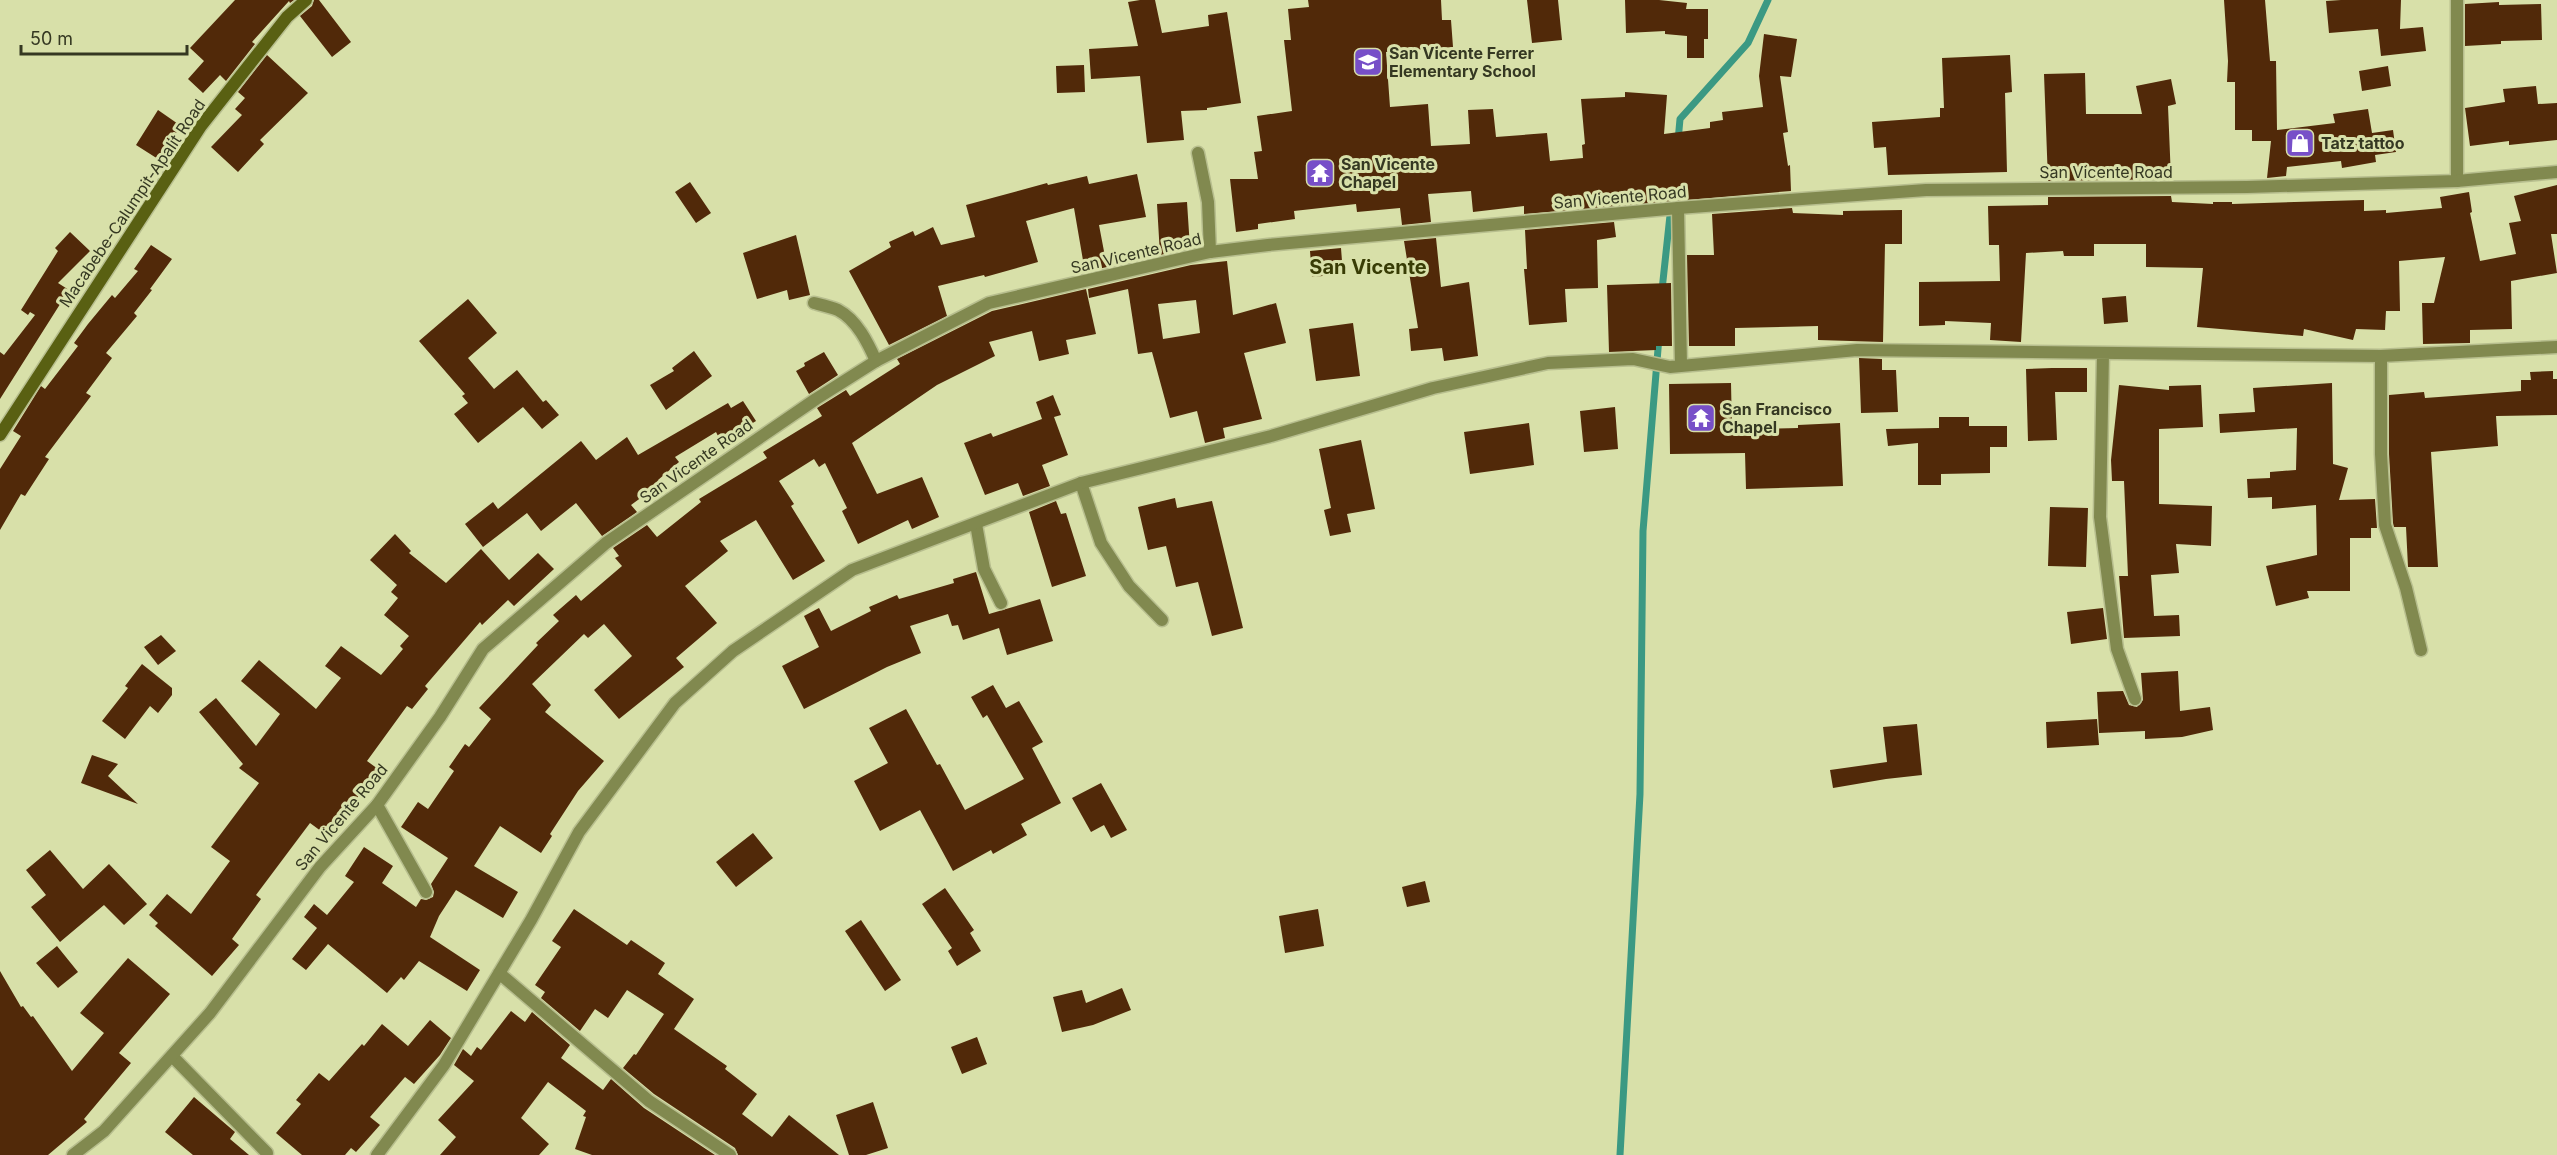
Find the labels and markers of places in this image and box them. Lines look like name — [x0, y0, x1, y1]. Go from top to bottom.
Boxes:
place label: San Vicente Ferrer Elementary School — [1389, 43, 1536, 81]
school or university icon: San Vicente Ferrer Elementary School — [1352, 46, 1384, 78]
shop icon: Tatz tattoo — [2284, 127, 2316, 159]
place label: Tatz tattoo — [2321, 133, 2405, 153]
place label: San Vicente Chapel — [1341, 154, 1435, 192]
temple icon: San Vicente Chapel — [1304, 157, 1336, 189]
place label: San Francisco Chapel — [1722, 399, 1832, 437]
temple icon: San Francisco Chapel — [1685, 402, 1717, 434]

